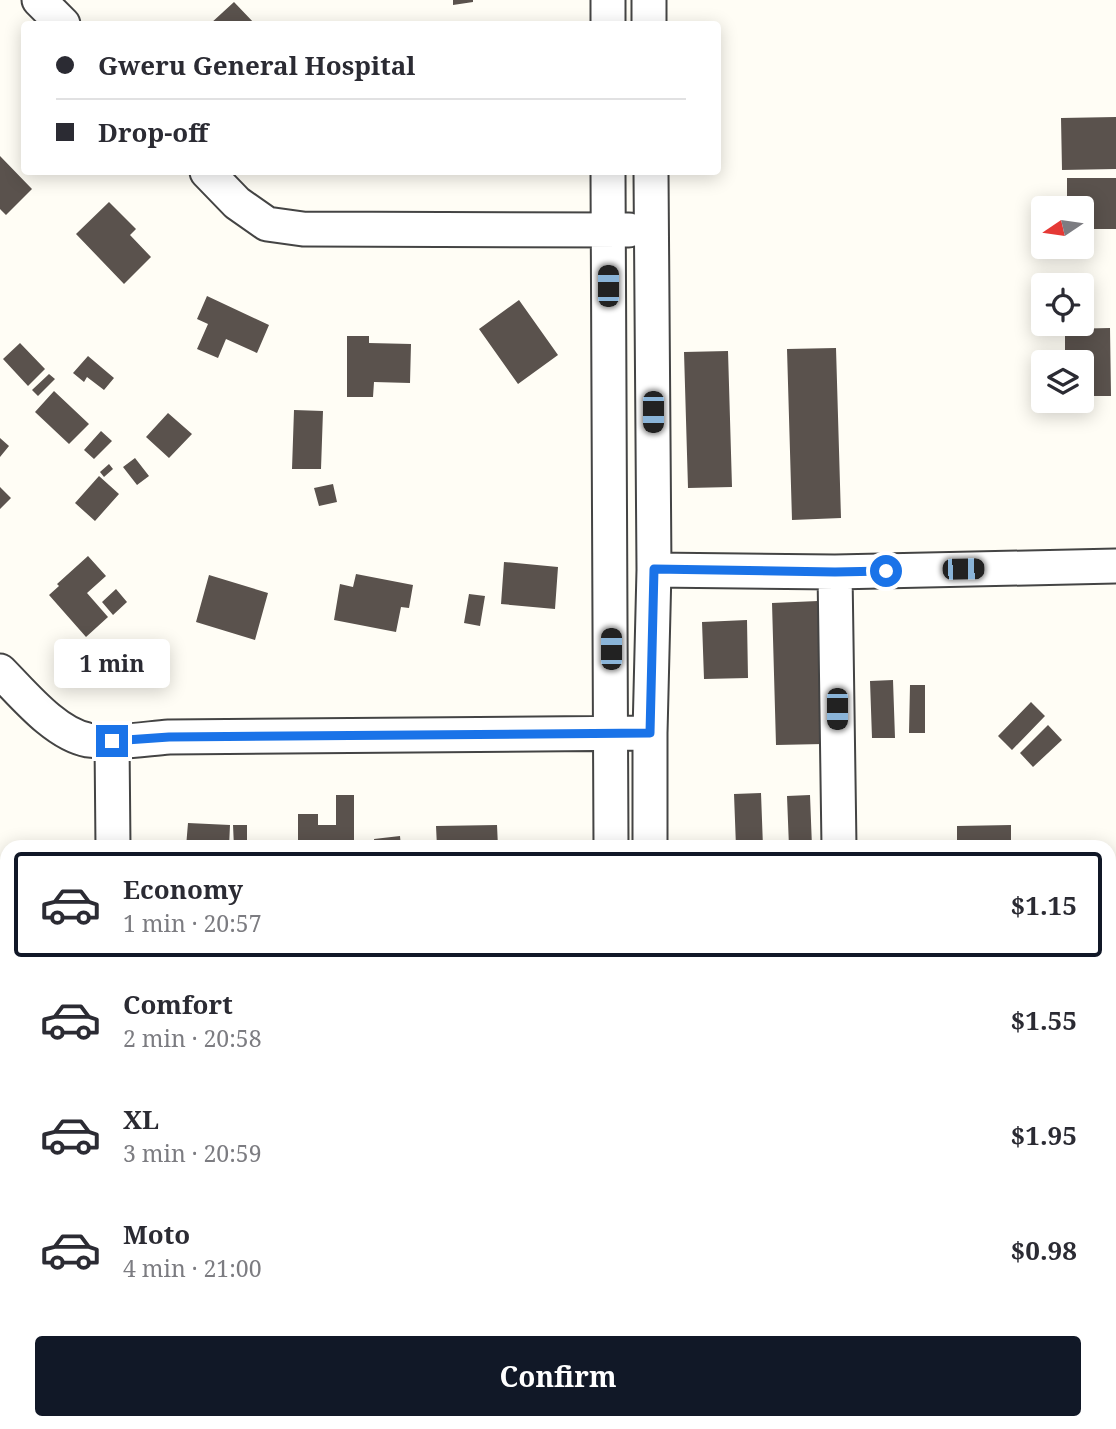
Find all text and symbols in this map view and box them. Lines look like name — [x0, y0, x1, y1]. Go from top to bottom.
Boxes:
text: Gweru General Hospital — [98, 47, 416, 83]
text: Drop-off — [98, 114, 208, 150]
north arrow — [1031, 196, 1094, 259]
map controls — [1031, 196, 1094, 413]
car — [598, 265, 619, 307]
button: locate — [1031, 273, 1094, 336]
button: layers — [1031, 350, 1094, 413]
car — [643, 391, 664, 433]
route start — [870, 555, 902, 587]
car — [942, 558, 985, 580]
car — [601, 628, 622, 670]
callout: 1 min — [54, 640, 170, 688]
text: 1 min — [79, 647, 145, 679]
car — [827, 688, 848, 730]
route end — [96, 725, 128, 757]
text: Economy — [123, 871, 243, 907]
icon: car — [39, 873, 102, 936]
text: $1.15 — [1011, 887, 1077, 923]
text: 1 min · 20:57 — [123, 907, 261, 939]
text: Comfort — [123, 986, 233, 1022]
icon: car — [39, 988, 102, 1051]
text: $1.55 — [1011, 1002, 1077, 1038]
text: 2 min · 20:58 — [123, 1022, 261, 1054]
text: XL — [123, 1101, 159, 1137]
icon: car — [39, 1103, 102, 1166]
text: $1.95 — [1011, 1117, 1077, 1153]
text: 3 min · 20:59 — [123, 1137, 261, 1169]
text: Moto — [123, 1216, 190, 1252]
icon: car — [39, 1218, 102, 1281]
text: $0.98 — [1011, 1232, 1077, 1268]
text: 4 min · 21:00 — [123, 1252, 261, 1284]
button: Confirm — [35, 1336, 1081, 1416]

